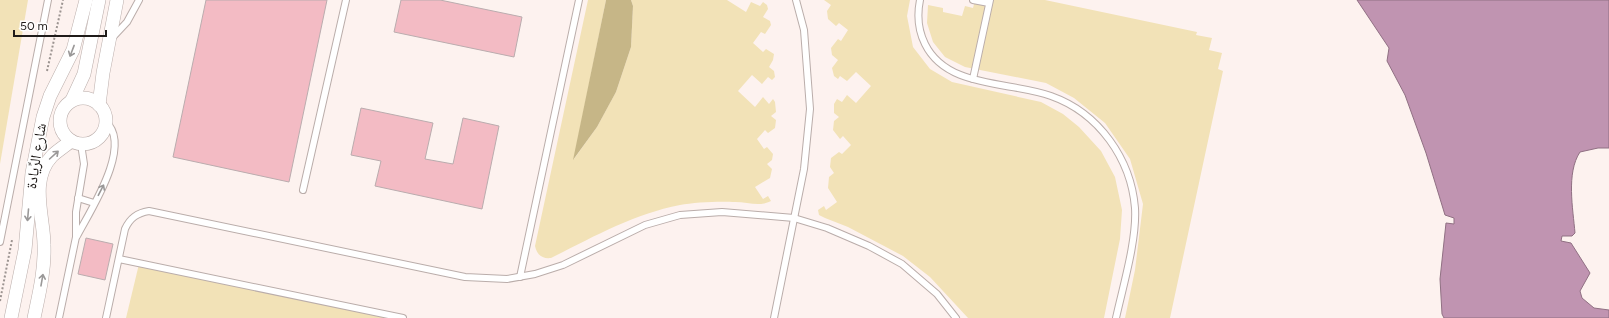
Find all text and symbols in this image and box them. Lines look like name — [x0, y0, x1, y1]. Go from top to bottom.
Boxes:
scale bar — [14, 12, 106, 38]
text: 50 m — [20, 19, 48, 33]
one-way arrow — [68, 45, 76, 57]
street label: شارع الرِّيادة — [22, 122, 51, 190]
one-way arrow — [49, 150, 59, 159]
one-way arrow — [97, 184, 105, 196]
one-way arrow — [25, 208, 32, 221]
one-way arrow — [38, 274, 46, 287]

